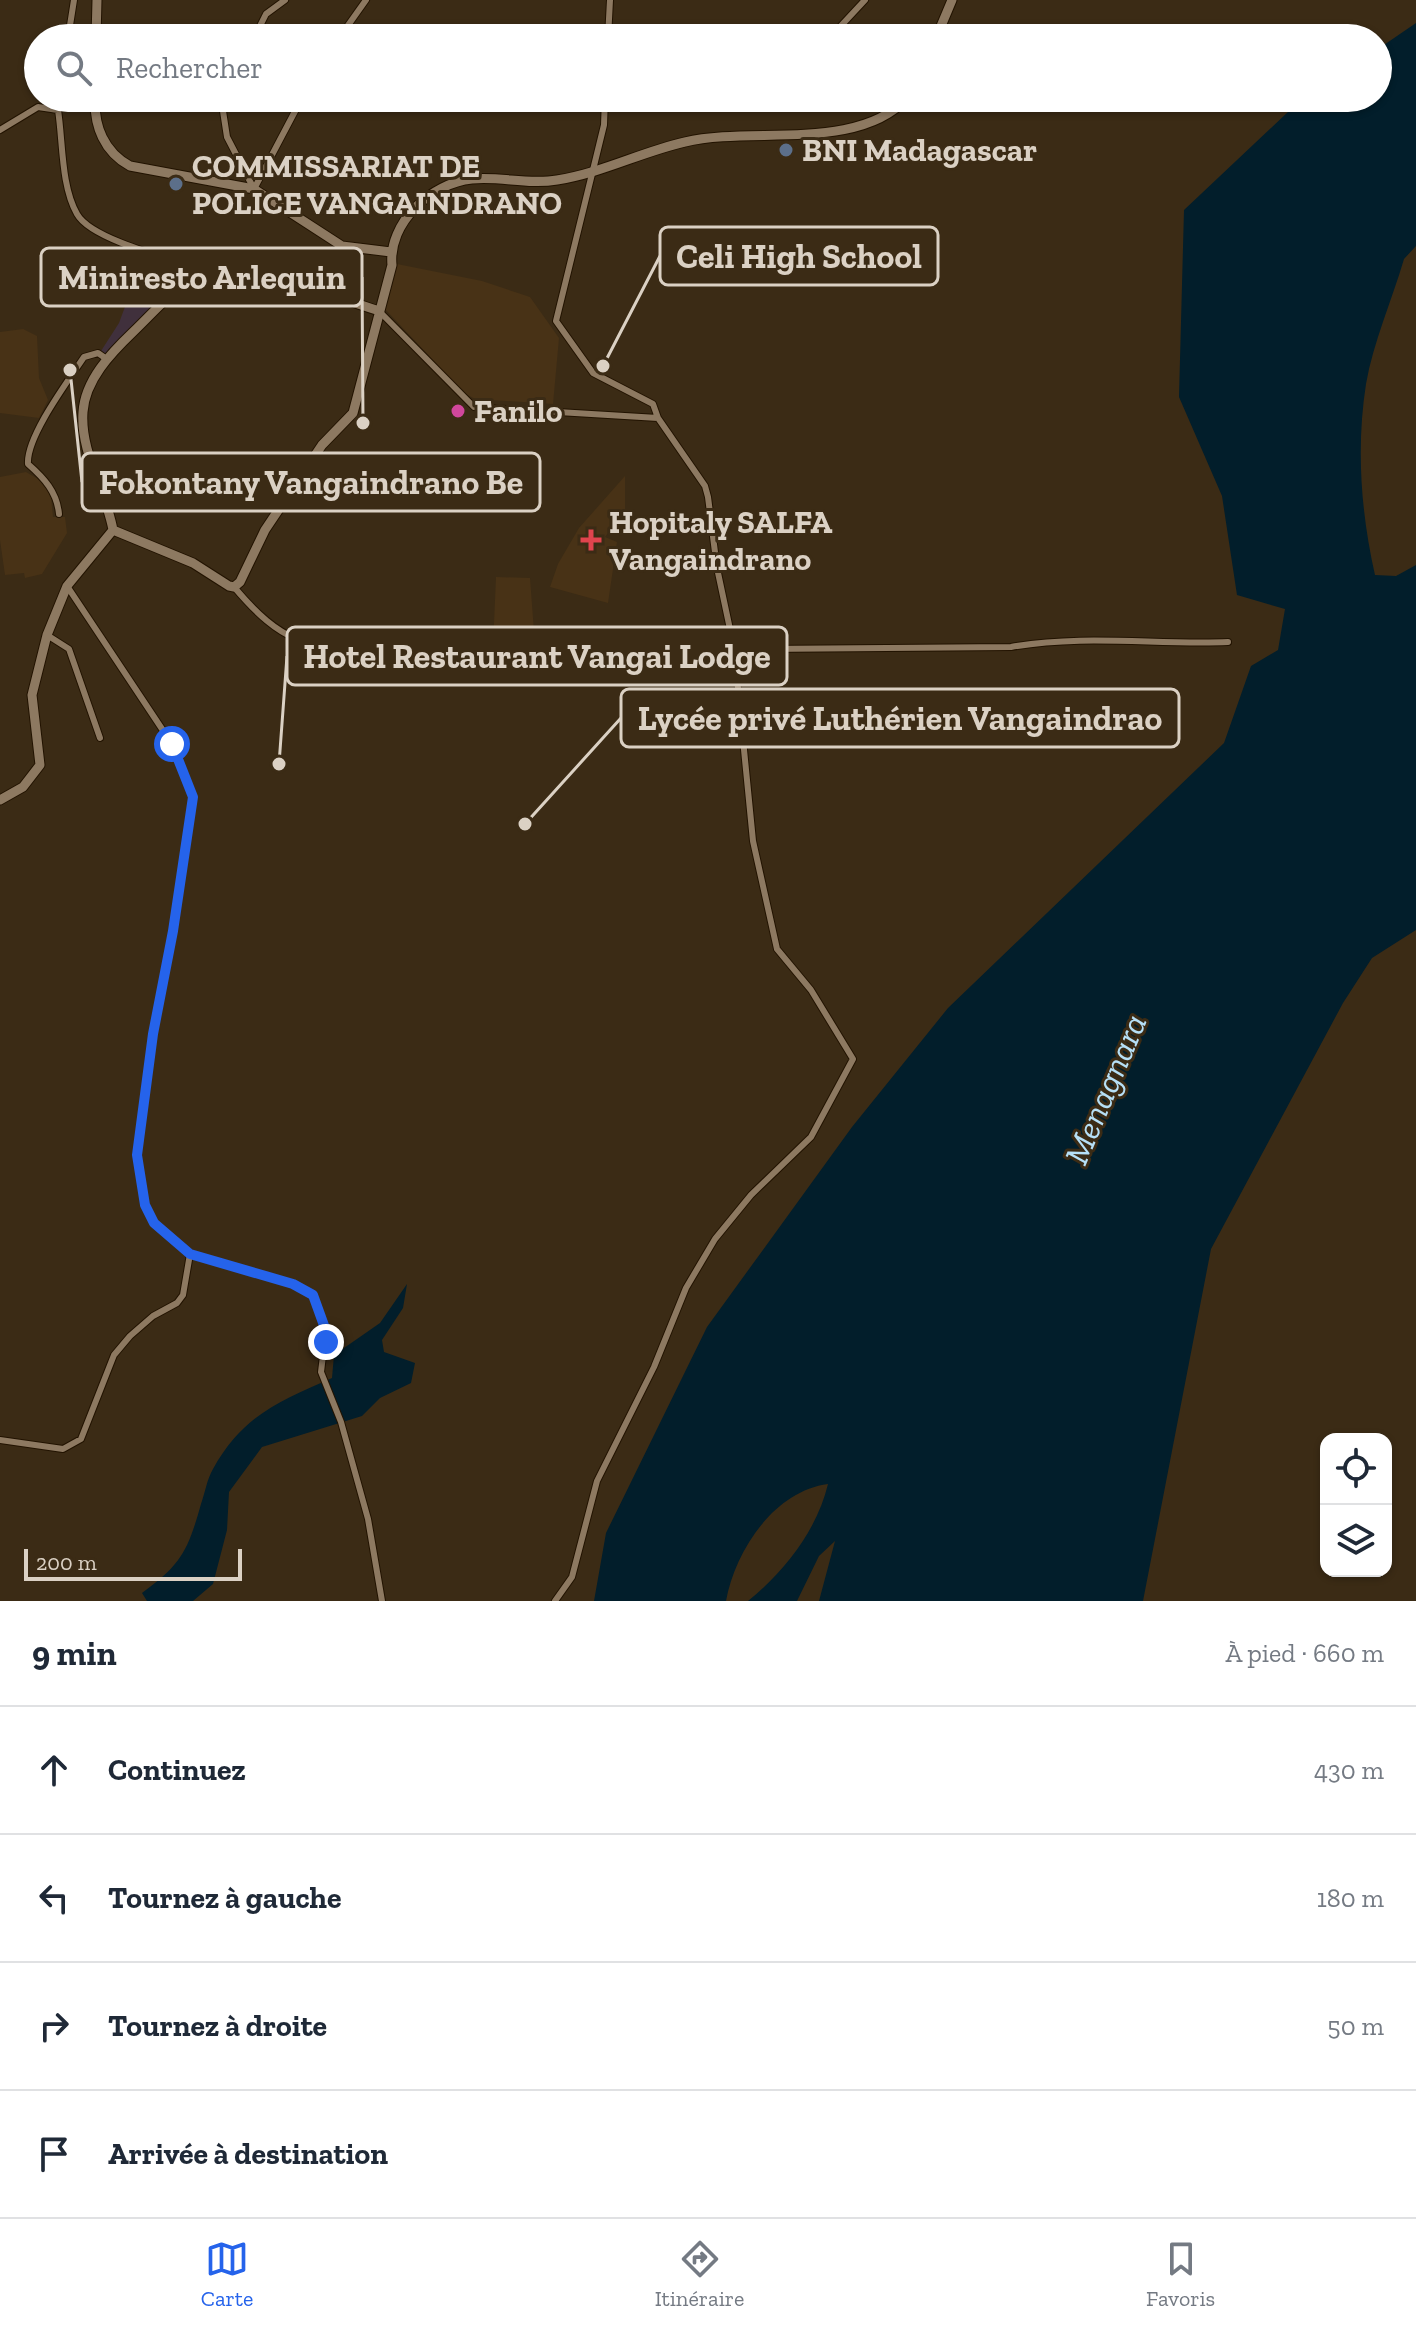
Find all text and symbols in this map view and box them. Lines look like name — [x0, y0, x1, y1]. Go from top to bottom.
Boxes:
search box — [24, 24, 1392, 112]
icon: search — [52, 46, 96, 90]
text: Rechercher — [116, 50, 263, 86]
place label: BNI Madagascar — [802, 131, 1037, 169]
marker: BNI Madagascar — [777, 141, 795, 159]
place label: COMMISSARIAT DE POLICE VANGAINDRANO — [192, 147, 562, 222]
marker: COMMISSARIAT DE POLICE VANGAINDRANO — [167, 175, 185, 193]
callout: Celi High School — [660, 227, 938, 285]
text: Celi High School — [676, 236, 922, 277]
callout: Miniresto Arlequin — [41, 248, 362, 306]
text: Miniresto Arlequin — [58, 257, 346, 298]
place label: Fanilo — [474, 392, 563, 430]
marker: Fanilo — [449, 402, 467, 420]
callout: Fokontany Vangaindrano Be — [82, 453, 540, 511]
text: Fokontany Vangaindrano Be — [99, 462, 523, 503]
place label: Hopitaly SALFA Vangaindrano — [609, 503, 832, 578]
marker: Hopitaly SALFA Vangaindrano — [580, 529, 602, 551]
callout: Hotel Restaurant Vangai Lodge — [287, 627, 787, 685]
text: Hotel Restaurant Vangai Lodge — [303, 636, 771, 677]
callout: Lycée privé Luthérien Vangaindrao — [621, 689, 1179, 747]
text: Lycée privé Luthérien Vangaindrao — [638, 698, 1162, 739]
route start — [154, 726, 190, 762]
water label: Menagnara — [1055, 1008, 1155, 1170]
route end — [308, 1324, 344, 1360]
map controls — [1320, 1433, 1392, 1577]
button: locate — [1320, 1433, 1392, 1505]
button: layers — [1320, 1505, 1392, 1577]
scale bar — [24, 1545, 242, 1581]
text: 200 m — [36, 1549, 97, 1576]
text: 9 min — [32, 1633, 117, 1674]
text: À pied · 660 m — [1226, 1637, 1384, 1669]
icon: ahead — [32, 1748, 76, 1792]
text: Continuez — [108, 1752, 246, 1788]
text: 430 m — [1314, 1754, 1384, 1786]
icon: left — [32, 1876, 76, 1920]
text: Tournez à gauche — [108, 1880, 342, 1916]
text: 180 m — [1317, 1882, 1384, 1914]
icon: right — [32, 2004, 76, 2048]
text: Tournez à droite — [108, 2008, 327, 2044]
text: 50 m — [1327, 2010, 1384, 2042]
icon: arrive — [32, 2132, 76, 2176]
text: Arrivée à destination — [108, 2136, 388, 2172]
tab: Carte — [201, 2237, 253, 2312]
tab: Itinéraire — [655, 2237, 744, 2312]
tab: Favoris — [1146, 2237, 1215, 2312]

